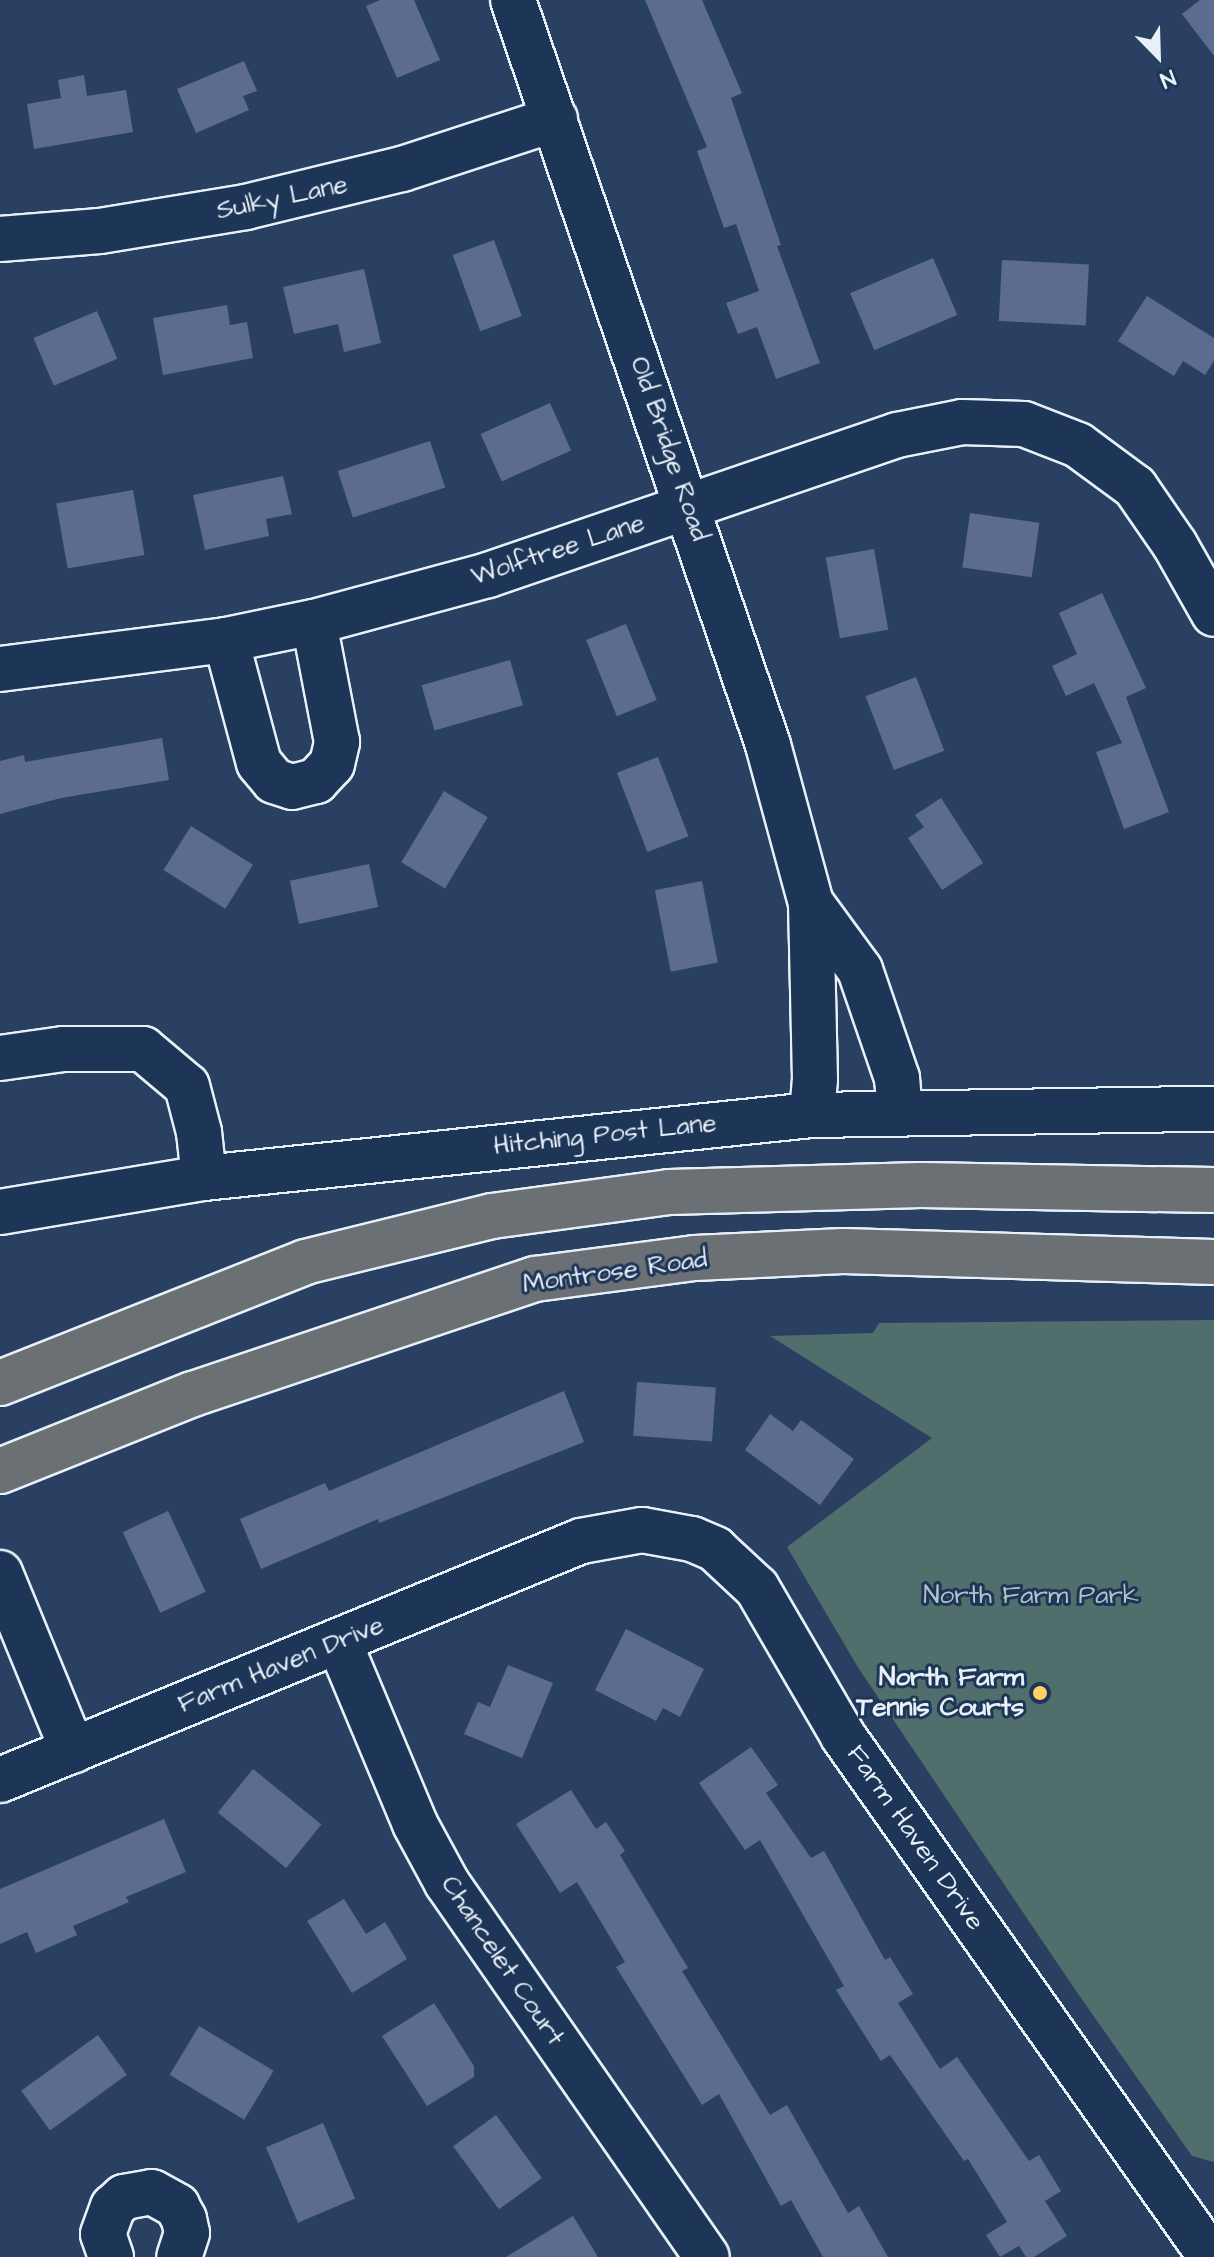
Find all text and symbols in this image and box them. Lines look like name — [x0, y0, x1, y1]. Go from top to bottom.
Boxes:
north arrow — [1118, 16, 1198, 96]
text: N — [1155, 62, 1180, 96]
street label: Sulky Lane — [214, 169, 350, 227]
street label: Old Bridge Road — [623, 353, 715, 545]
street label: Wolftree Lane — [467, 507, 649, 593]
street label: Hitching Post Lane — [492, 1108, 718, 1162]
street label: Montrose Road — [521, 1244, 709, 1300]
park label: North Farm Park — [923, 1580, 1139, 1612]
street label: Farm Haven Drive — [174, 1610, 388, 1720]
place label: North Farm Tennis Courts — [856, 1662, 1024, 1724]
marker: North Farm Tennis Courts — [1031, 1684, 1049, 1702]
street label: Farm Haven Drive — [839, 1739, 991, 1937]
street label: Chancelet Court — [434, 1870, 570, 2052]

